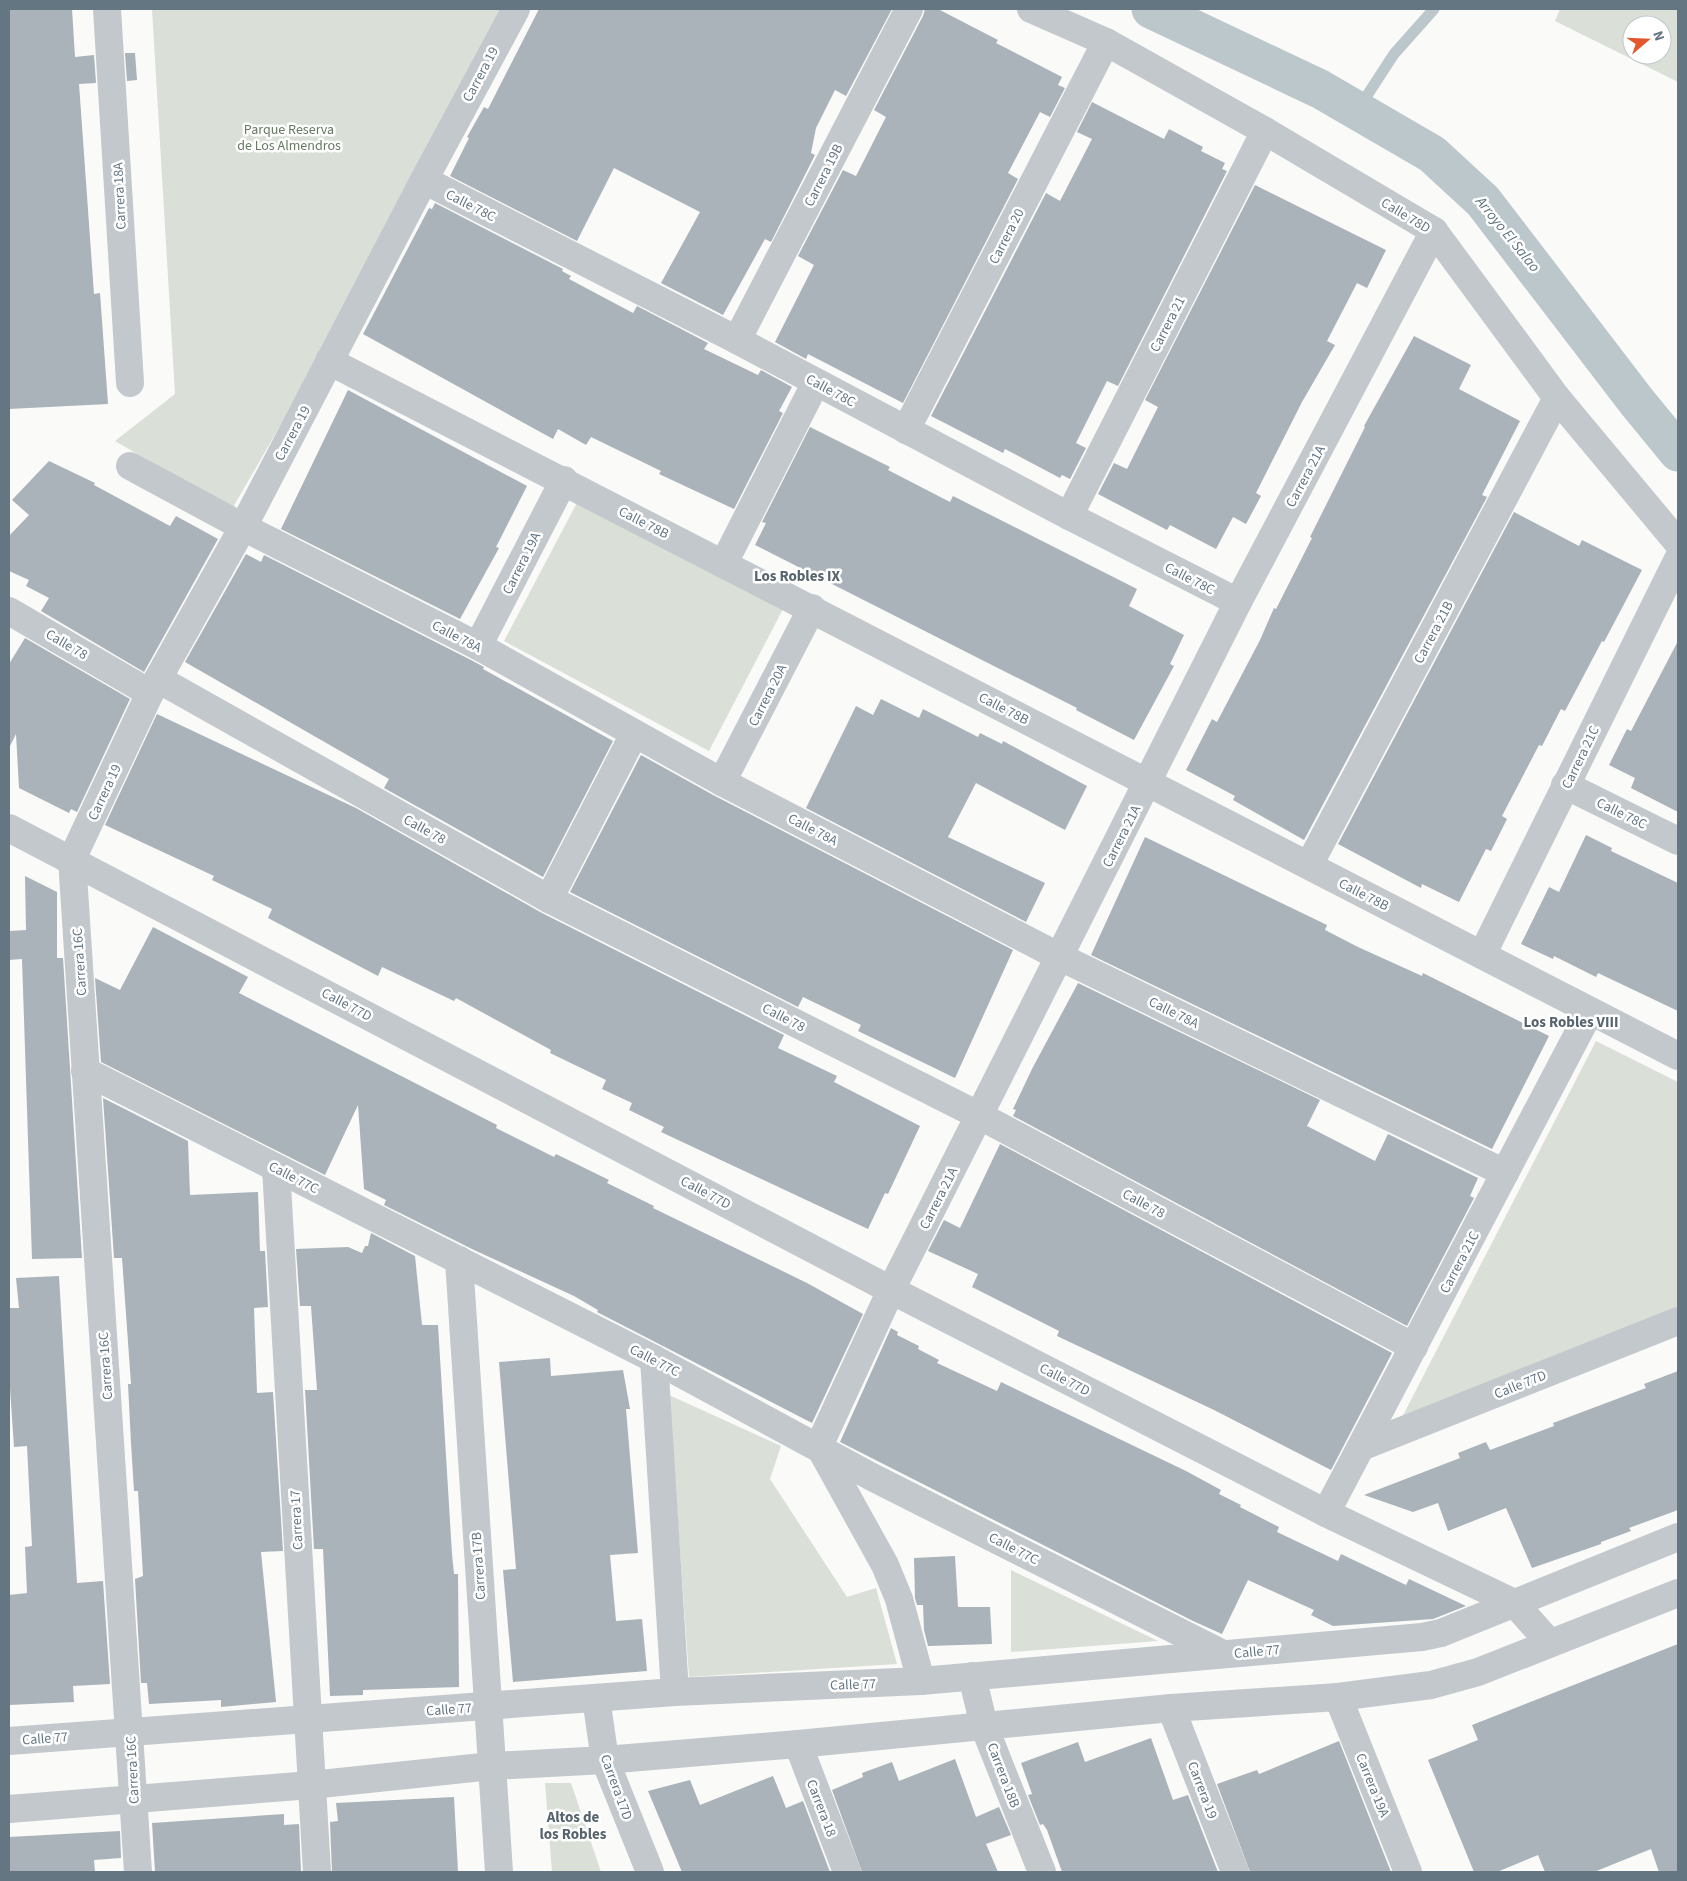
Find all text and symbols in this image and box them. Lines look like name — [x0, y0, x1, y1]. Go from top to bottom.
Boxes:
north arrow — [1622, 15, 1672, 65]
text: N — [1647, 28, 1669, 44]
street label: Carrera 19 — [458, 43, 504, 106]
park label: Parque Reserva de Los Almendros — [237, 120, 341, 156]
street label: Carrera 19B — [800, 141, 848, 210]
street label: Carrera 18A — [108, 161, 132, 230]
street label: Calle 78C — [442, 185, 499, 227]
water label: Arroyo El Salao — [1470, 191, 1545, 277]
street label: Calle 78D — [1377, 193, 1434, 238]
street label: Carrera 20 — [984, 205, 1029, 268]
street label: Carrera 21 — [1145, 293, 1190, 356]
street label: Calle 78C — [802, 369, 859, 412]
street label: Carrera 19 — [270, 402, 316, 465]
street label: Carrera 21A — [1281, 442, 1331, 511]
street label: Calle 78B — [615, 502, 672, 544]
street label: Carrera 19A — [498, 529, 546, 598]
street label: Calle 78C — [1161, 558, 1218, 600]
district label: Los Robles IX — [754, 566, 841, 587]
street label: Carrera 21B — [1409, 598, 1459, 667]
street label: Calle 78A — [428, 616, 485, 658]
street label: Calle 78 — [42, 625, 91, 665]
street label: Carrera 20A — [744, 661, 792, 730]
street label: Calle 78B — [975, 688, 1032, 730]
street label: Carrera 21C — [1557, 723, 1605, 792]
street label: Carrera 19 — [83, 761, 127, 824]
street label: Calle 78C — [1593, 793, 1650, 835]
street label: Carrera 21A — [1098, 802, 1146, 871]
street label: Calle 78A — [784, 809, 841, 851]
street label: Calle 78 — [400, 810, 449, 850]
street label: Calle 78B — [1335, 874, 1392, 916]
street label: Carrera 16C — [68, 927, 92, 996]
street label: Calle 77D — [318, 983, 375, 1026]
street label: Calle 78A — [1145, 992, 1202, 1034]
street label: Calle 78 — [759, 999, 809, 1037]
district label: Los Robles VIII — [1523, 1012, 1619, 1033]
street label: Calle 77C — [265, 1157, 322, 1199]
street label: Carrera 21A — [915, 1164, 963, 1233]
street label: Calle 77D — [677, 1171, 734, 1214]
street label: Calle 78 — [1119, 1184, 1168, 1223]
street label: Carrera 21C — [1435, 1228, 1485, 1297]
street label: Carrera 16C — [94, 1331, 118, 1400]
street label: Calle 77C — [626, 1340, 683, 1382]
street label: Calle 77D — [1036, 1359, 1093, 1401]
street label: Calle 77D — [1491, 1365, 1549, 1404]
street label: Carrera 17 — [285, 1489, 309, 1550]
street label: Calle 77C — [985, 1528, 1042, 1570]
street label: Carrera 17B — [467, 1531, 491, 1601]
street label: Calle 77 — [1233, 1640, 1281, 1664]
street label: Calle 77 — [830, 1674, 876, 1696]
street label: Calle 77 — [425, 1698, 473, 1722]
street label: Calle 77 — [21, 1727, 69, 1751]
street label: Carrera 16C — [121, 1736, 145, 1804]
street label: Carrera 18B — [982, 1740, 1025, 1811]
street label: Carrera 19A — [1350, 1750, 1394, 1821]
street label: Carrera 17D — [595, 1752, 637, 1823]
street label: Carrera 19 — [1182, 1759, 1222, 1822]
street label: Carrera 18 — [801, 1777, 841, 1840]
district label: Altos de los Robles — [540, 1807, 607, 1845]

